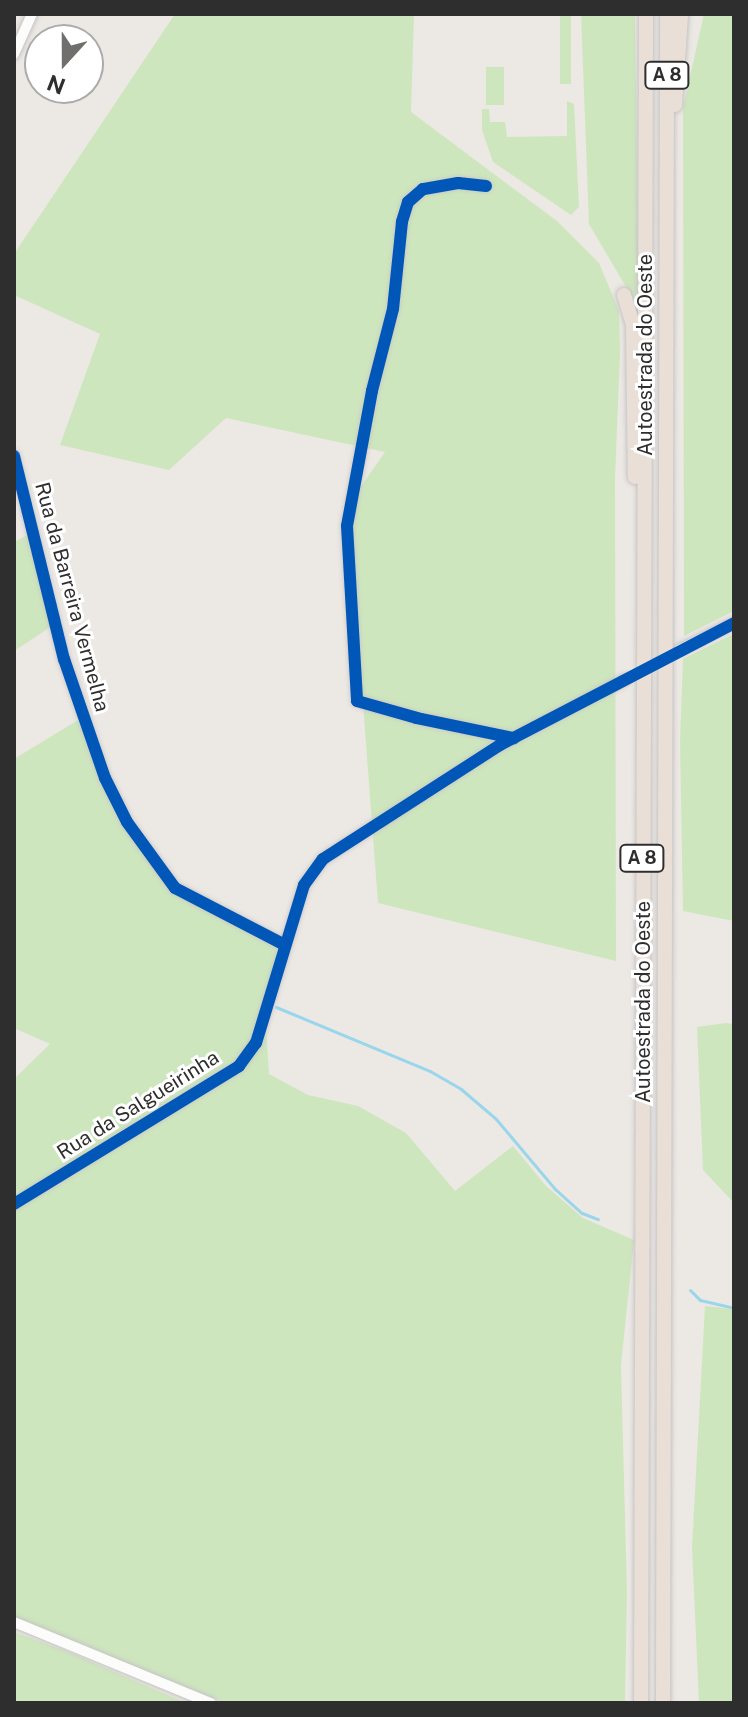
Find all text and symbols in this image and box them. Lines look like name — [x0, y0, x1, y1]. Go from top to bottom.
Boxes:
north arrow — [24, 24, 104, 104]
road number: A 8 — [643, 61, 691, 89]
text: N — [43, 69, 69, 100]
street label: Autoestrada do Oeste — [633, 254, 657, 456]
street label: Rua da Barreira Vermelha — [30, 479, 114, 715]
road number: A 8 — [618, 844, 666, 872]
street label: Autoestrada do Oeste — [631, 901, 655, 1103]
street label: Rua da Salgueirinha — [53, 1045, 223, 1165]

